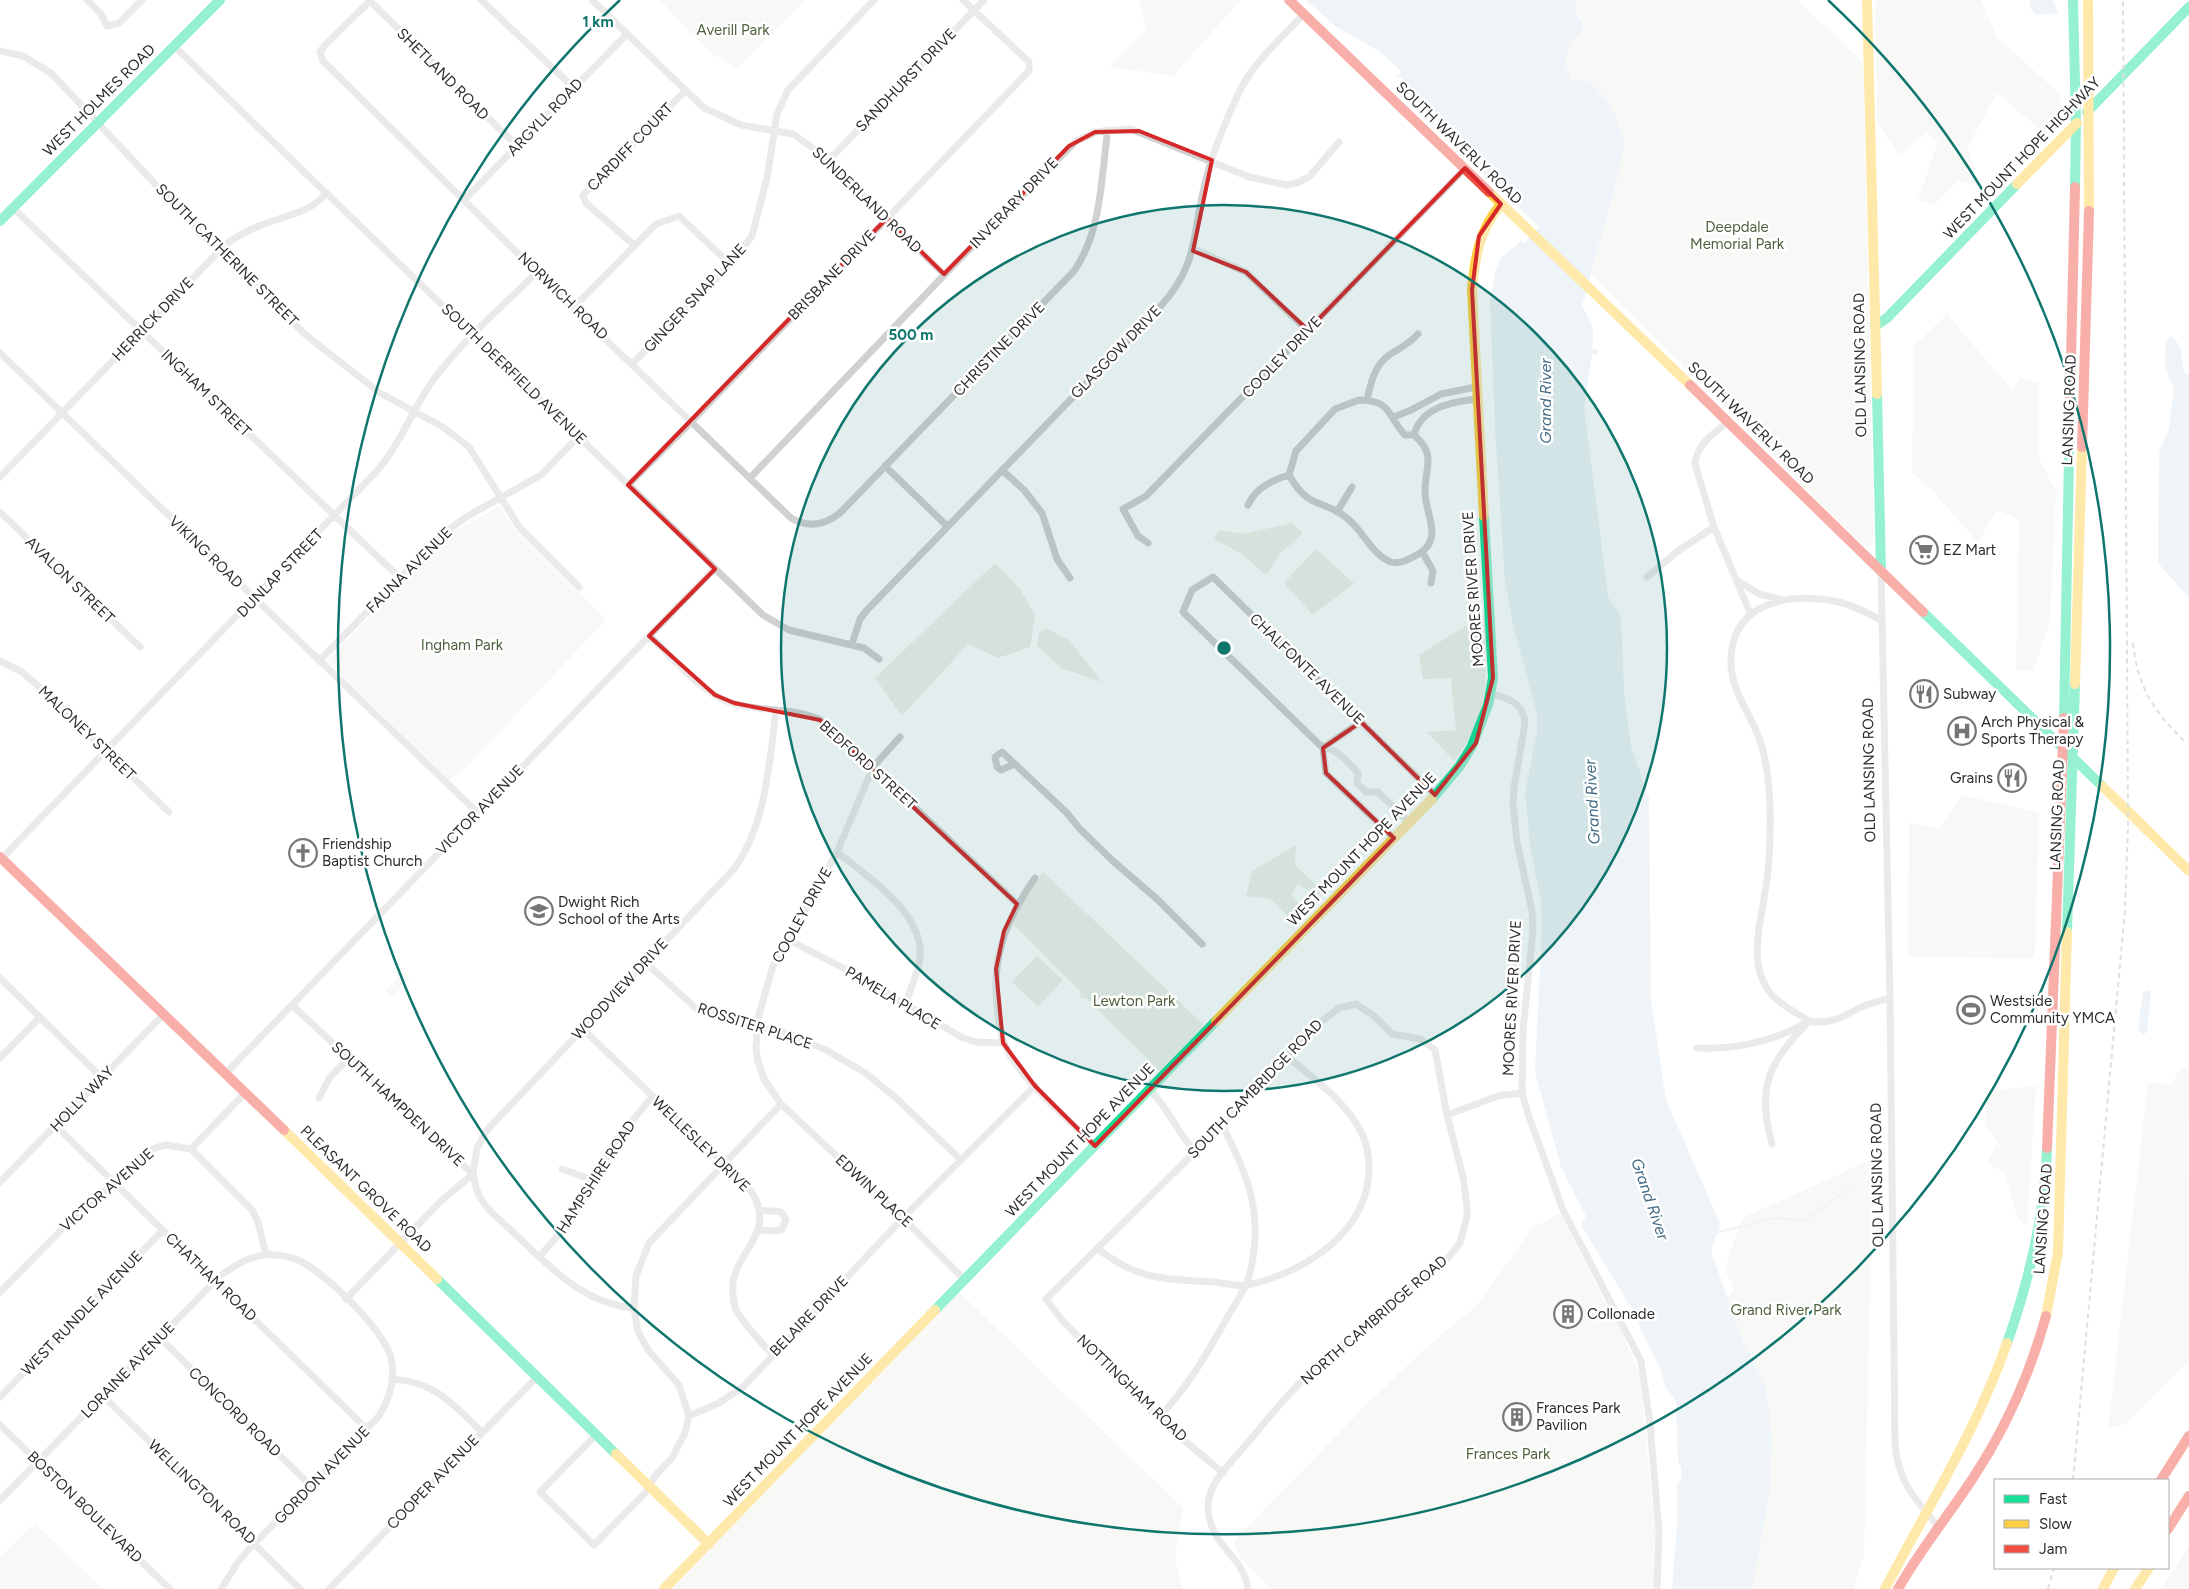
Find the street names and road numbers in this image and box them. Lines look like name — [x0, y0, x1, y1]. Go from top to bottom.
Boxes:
street label: SHETLAND ROAD — [393, 24, 493, 124]
street label: SANDHURST DRIVE — [852, 25, 960, 135]
street label: WEST HOLMES ROAD — [39, 40, 159, 160]
street label: WEST MOUNT HOPE HIGHWAY — [1940, 73, 2104, 243]
street label: ARGYLL ROAD — [504, 74, 586, 160]
street label: SOUTH WAVERLY ROAD — [1392, 78, 1526, 208]
street label: CARDIFF COURT — [583, 99, 677, 195]
street label: SUNDERLAND ROAD — [809, 143, 925, 257]
street label: INVERARY DRIVE — [966, 154, 1062, 252]
street label: SOUTH CATHERINE STREET — [152, 180, 303, 331]
street label: BRISBANE DRIVE — [784, 226, 880, 324]
street label: GINGER SNAP LANE — [640, 240, 750, 356]
street label: NORWICH ROAD — [514, 248, 612, 344]
street label: HERRICK DRIVE — [108, 273, 198, 365]
street label: OLD LANSING ROAD — [1850, 293, 1870, 437]
street label: CHRISTINE DRIVE — [949, 298, 1049, 400]
street label: SOUTH DEERFIELD AVENUE — [438, 300, 590, 448]
street label: GLASGOW DRIVE — [1067, 302, 1165, 402]
street label: COOLEY DRIVE — [1239, 312, 1325, 402]
street label: INGHAM STREET — [157, 346, 255, 441]
street label: LANSING ROAD — [2058, 354, 2080, 466]
street label: SOUTH WAVERLY ROAD — [1684, 358, 1818, 488]
street label: MOORES RIVER DRIVE — [1459, 511, 1487, 667]
street label: VIKING ROAD — [165, 512, 247, 592]
street label: FAUNA AVENUE — [362, 523, 456, 617]
street label: DUNLAP STREET — [233, 525, 327, 621]
street label: AVALON STREET — [22, 533, 119, 628]
street label: CHALFONTE AVENUE — [1246, 610, 1368, 728]
street label: MALONEY STREET — [35, 682, 140, 784]
street label: OLD LANSING ROAD — [1859, 698, 1879, 842]
street label: BEDFORD STREET — [816, 717, 921, 814]
street label: LANSING ROAD — [2046, 759, 2068, 871]
street label: VICTOR AVENUE — [432, 761, 528, 859]
street label: WEST MOUNT HOPE AVENUE — [1284, 768, 1440, 930]
street label: COOLEY DRIVE — [768, 864, 836, 966]
street label: MOORES RIVER DRIVE — [1499, 920, 1525, 1076]
street label: WOODVIEW DRIVE — [568, 934, 672, 1044]
street label: PAMELA PLACE — [842, 962, 944, 1034]
street label: ROSSITER PLACE — [695, 999, 815, 1053]
street label: SOUTH CAMBRIDGE ROAD — [1184, 1016, 1326, 1162]
street label: SOUTH HAMPDEN DRIVE — [328, 1038, 468, 1170]
street label: WEST MOUNT HOPE AVENUE — [1002, 1059, 1158, 1221]
street label: HOLLY WAY — [46, 1063, 118, 1135]
street label: WELLESLEY DRIVE — [648, 1093, 754, 1195]
street label: OLD LANSING ROAD — [1867, 1103, 1887, 1247]
street label: HAMPSHIRE ROAD — [553, 1117, 639, 1237]
street label: PLEASANT GROVE ROAD — [297, 1122, 435, 1256]
street label: VICTOR AVENUE — [57, 1144, 157, 1236]
street label: EDWIN PLACE — [832, 1151, 916, 1231]
street label: LANSING ROAD — [2030, 1163, 2056, 1275]
street label: CHATHAM ROAD — [162, 1229, 260, 1325]
street label: WEST RUNDLE AVENUE — [18, 1247, 146, 1379]
street label: NORTH CAMBRIDGE ROAD — [1297, 1252, 1451, 1388]
street label: BELAIRE DRIVE — [766, 1272, 852, 1360]
street label: LORAINE AVENUE — [77, 1318, 179, 1422]
street label: NOTTINGHAM ROAD — [1073, 1331, 1191, 1445]
street label: WEST MOUNT HOPE AVENUE — [720, 1349, 876, 1511]
street label: CONCORD ROAD — [185, 1363, 285, 1461]
street label: GORDON AVENUE — [271, 1422, 373, 1528]
street label: COOPER AVENUE — [383, 1431, 483, 1533]
street label: WELLINGTON ROAD — [144, 1436, 260, 1548]
street label: BOSTON BOULEVARD — [24, 1447, 146, 1567]

